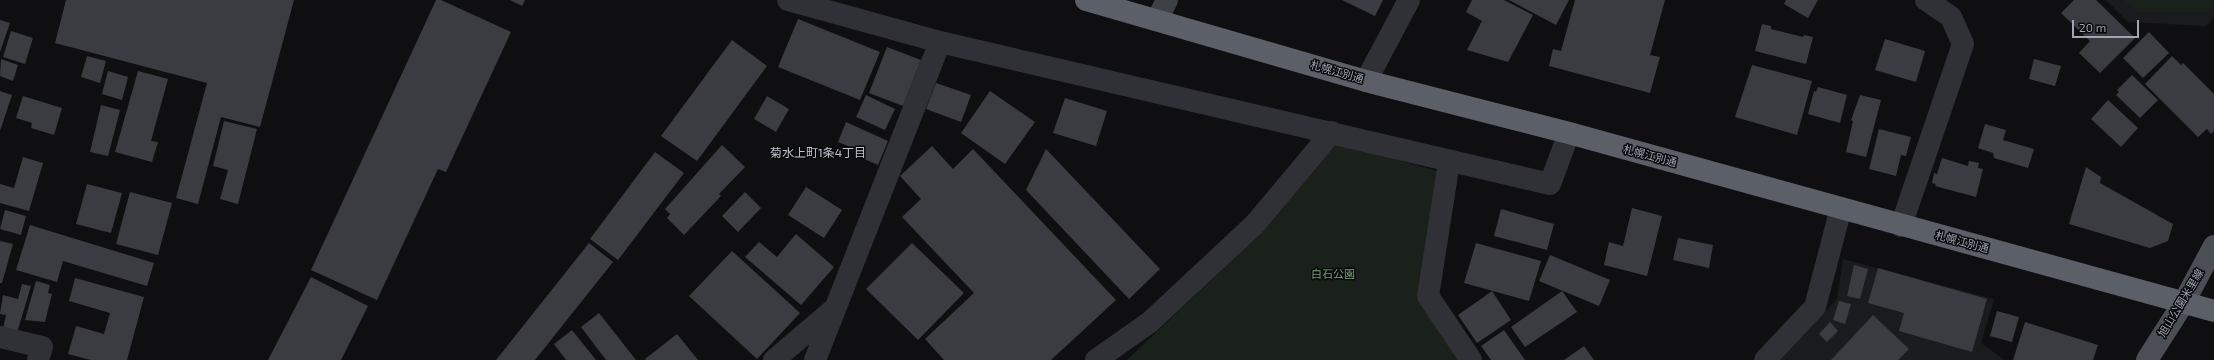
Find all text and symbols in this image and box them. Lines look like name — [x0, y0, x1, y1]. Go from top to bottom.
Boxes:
scale bar — [2074, 12, 2141, 38]
text: 20 m — [2079, 20, 2106, 34]
street label: 札幌江別通 — [1309, 58, 1365, 86]
street label: 札幌江別通 — [1622, 143, 1678, 169]
district label: 菊水上町1条4丁目 — [770, 146, 866, 160]
street label: 札幌江別通 — [1934, 229, 1990, 255]
park label: 白石公園 — [1311, 267, 1355, 281]
street label: 旭山公園米里線 — [2156, 267, 2206, 339]

